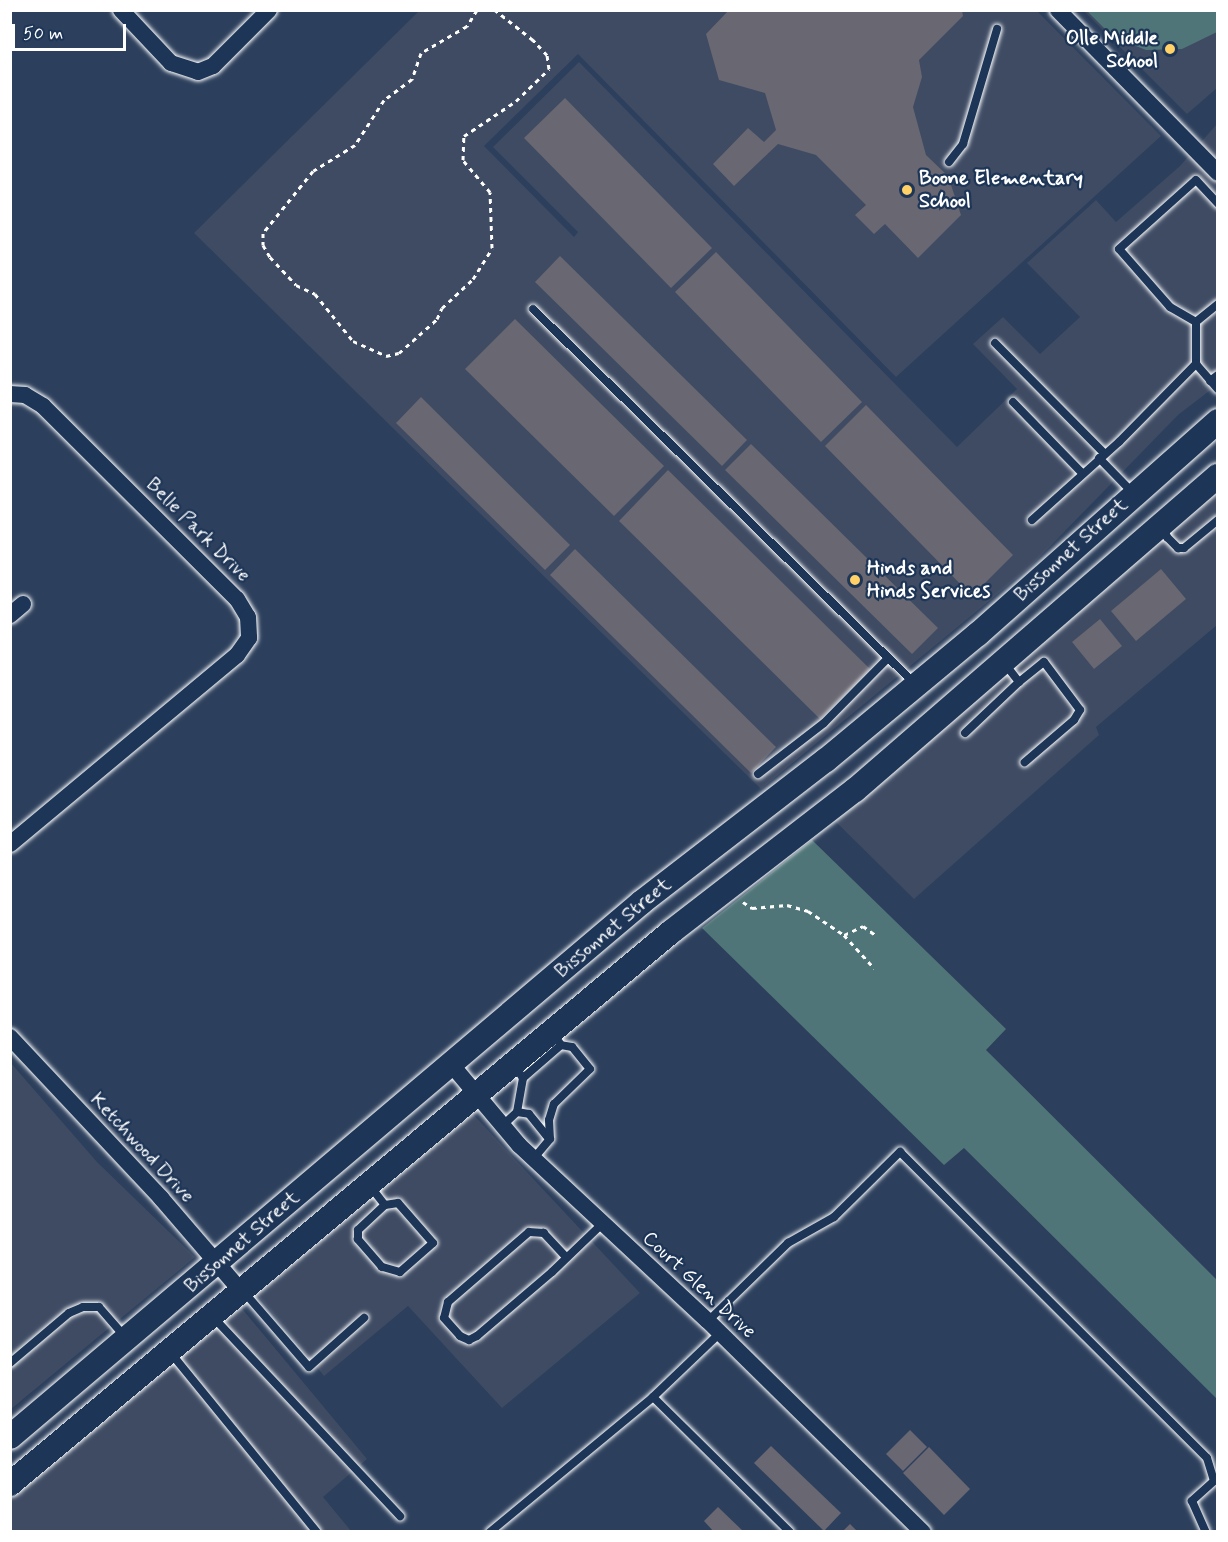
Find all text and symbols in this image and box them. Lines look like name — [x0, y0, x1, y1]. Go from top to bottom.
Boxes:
scale bar — [15, 12, 129, 50]
text: 50 m — [23, 22, 63, 46]
place label: Olle Middle School — [1063, 26, 1158, 73]
marker: Olle Middle School — [1163, 42, 1177, 56]
place label: Boone Elementary School — [919, 166, 1083, 213]
marker: Boone Elementary School — [900, 183, 914, 197]
street label: Belle Park Drive — [142, 474, 254, 586]
street label: Bissonnet Street — [1009, 493, 1133, 607]
place label: Hinds and Hinds Services — [867, 556, 989, 603]
marker: Hinds and Hinds Services — [848, 573, 862, 587]
street label: Bissonnet Street — [550, 872, 676, 984]
street label: Ketchwood Drive — [85, 1089, 199, 1207]
street label: Bissonnet Street — [180, 1186, 304, 1298]
street label: Court Glen Drive — [637, 1226, 761, 1344]

